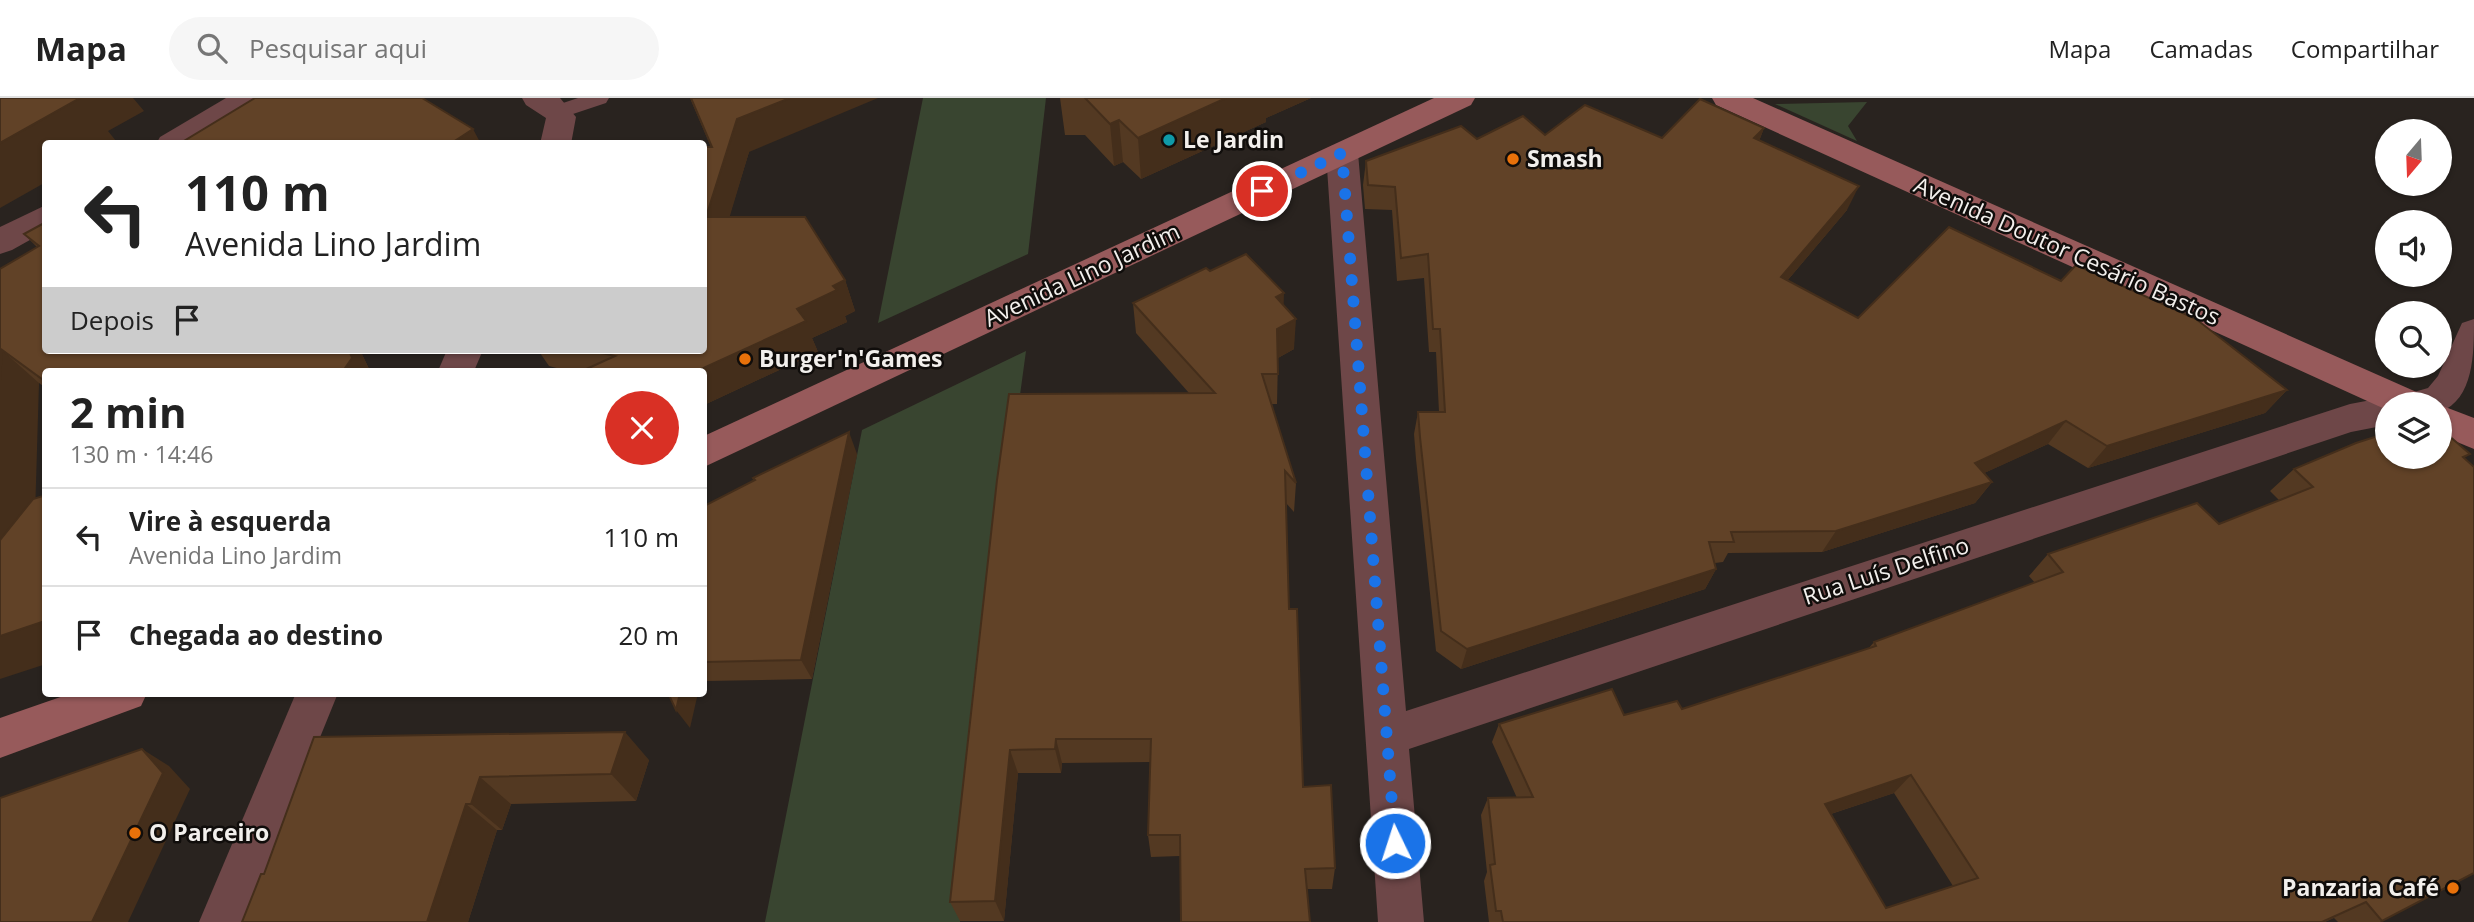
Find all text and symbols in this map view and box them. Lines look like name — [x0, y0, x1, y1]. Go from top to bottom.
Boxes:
search box — [169, 17, 659, 80]
text: Mapa — [35, 26, 127, 71]
icon: search — [193, 29, 231, 67]
text: Pesquisar aqui — [249, 30, 427, 66]
text: Mapa — [2048, 32, 2111, 65]
text: Camadas — [2149, 32, 2253, 65]
text: Compartilhar — [2291, 32, 2439, 65]
north arrow — [2375, 119, 2452, 196]
map controls — [2375, 119, 2452, 469]
place label: Le Jardin — [1183, 123, 1284, 155]
marker: Le Jardin — [1161, 132, 1177, 148]
place label: Smash — [1527, 142, 1603, 174]
marker: Smash — [1505, 151, 1521, 167]
text: 110 m — [185, 159, 330, 225]
pin — [1232, 161, 1292, 221]
icon: left — [70, 168, 161, 259]
street label: Avenida Doutor Cesário Bastos — [1909, 168, 2225, 332]
icon: arrive — [1243, 172, 1281, 210]
button: sound — [2375, 210, 2452, 287]
street label: Avenida Lino Jardim — [978, 215, 1185, 334]
text: Avenida Lino Jardim — [185, 222, 481, 265]
icon: arrive — [168, 301, 206, 339]
button: search — [2375, 301, 2452, 378]
text: Depois — [70, 302, 154, 338]
place label: Burger'n'Games — [759, 342, 943, 374]
marker: Burger'n'Games — [737, 351, 753, 367]
text: 2 min — [70, 383, 187, 440]
button: close — [605, 391, 679, 465]
button: layers — [2375, 392, 2452, 469]
text: 130 m · 14:46 — [70, 438, 213, 470]
text: Vire à esquerda — [129, 503, 331, 539]
icon: left — [70, 518, 108, 556]
text: 110 m — [604, 519, 679, 555]
street label: Rua Luís Delfino — [1799, 528, 1973, 612]
text: Avenida Lino Jardim — [129, 539, 342, 571]
icon: arrive — [70, 616, 108, 654]
text: Chegada ao destino — [129, 617, 383, 653]
text: 20 m — [618, 617, 679, 653]
position arrow — [1358, 806, 1432, 880]
place label: O Parceiro — [149, 816, 269, 848]
marker: O Parceiro — [127, 825, 143, 841]
place label: Panzaria Café — [2282, 871, 2439, 903]
marker: Panzaria Café — [2445, 880, 2461, 896]

